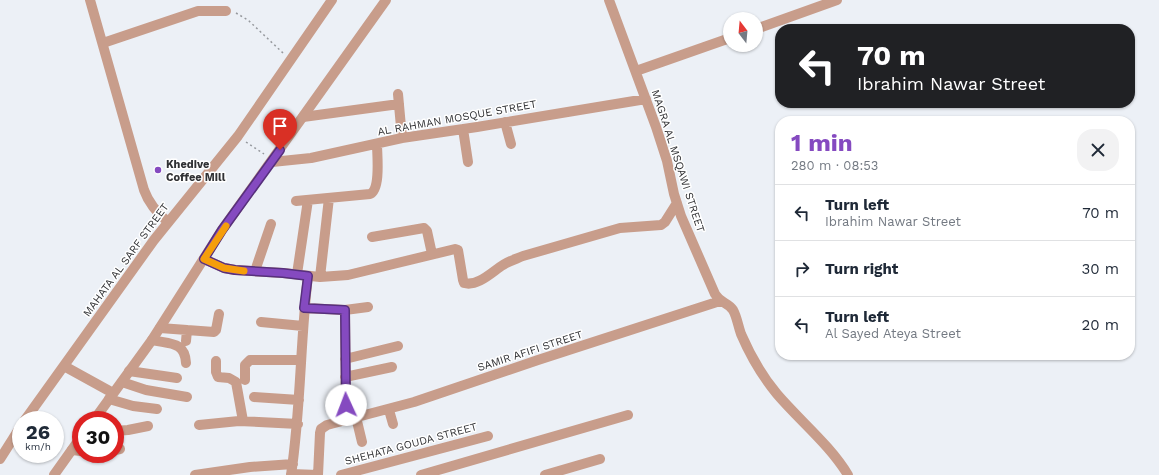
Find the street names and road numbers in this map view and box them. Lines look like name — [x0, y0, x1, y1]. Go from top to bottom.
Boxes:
street label: MAGRA AL MSQAWI STREET — [649, 88, 707, 234]
street label: AL RAHMAN MOSQUE STREET — [376, 98, 538, 138]
street label: MAHATA AL SARF STREET — [80, 200, 172, 319]
street label: SAMIR AFIFI STREET — [476, 328, 585, 374]
street label: SHEHATA GOUDA STREET — [343, 420, 479, 468]

